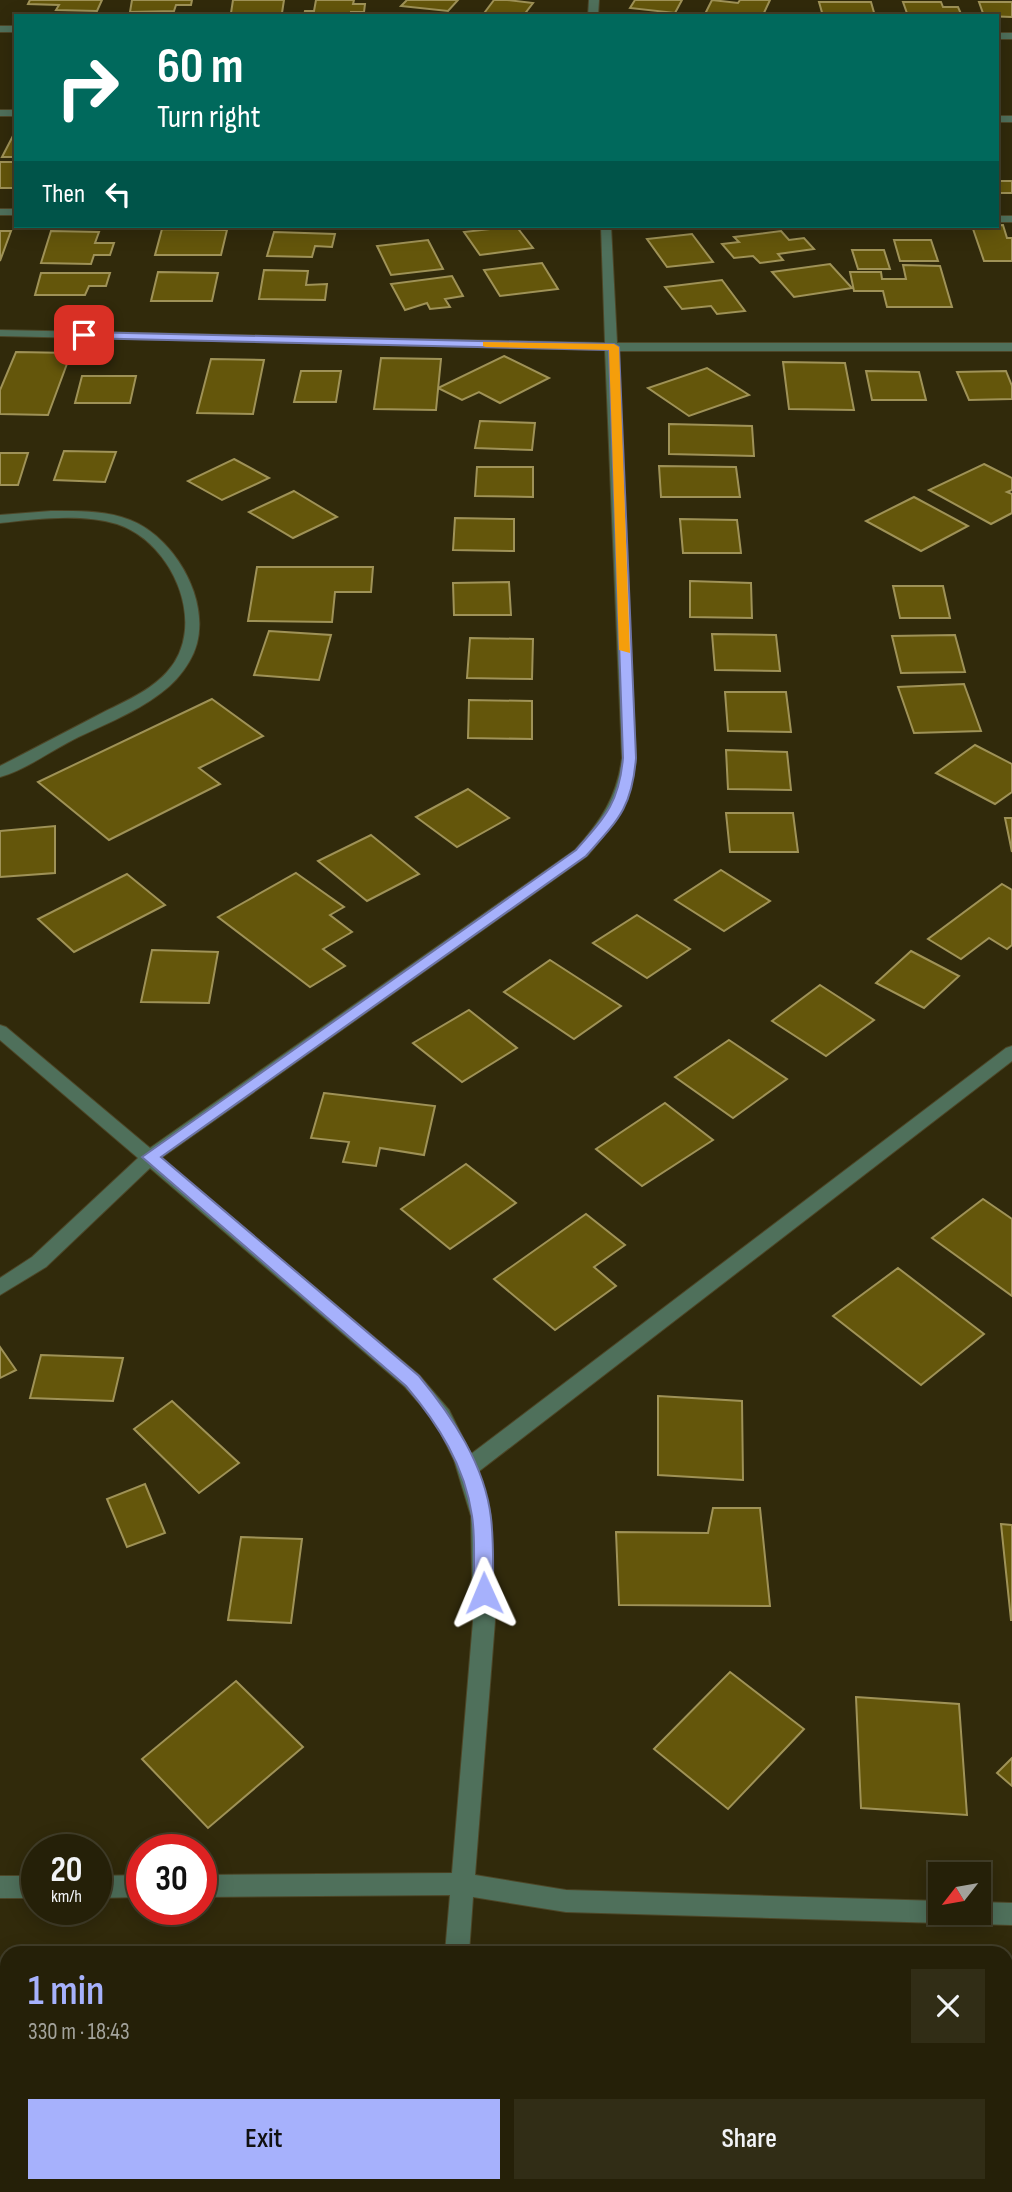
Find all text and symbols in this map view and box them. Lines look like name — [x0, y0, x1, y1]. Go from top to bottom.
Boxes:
text: 60 m — [157, 38, 244, 97]
icon: right — [42, 42, 133, 133]
text: Turn right — [157, 98, 261, 137]
icon: left — [99, 175, 137, 213]
text: Then — [42, 179, 85, 210]
pin — [54, 305, 114, 365]
icon: arrive — [65, 316, 103, 354]
position arrow — [447, 1556, 521, 1630]
speed limit sign: 30 — [126, 1834, 217, 1925]
text: 20 — [51, 1849, 83, 1892]
north arrow — [928, 1862, 990, 1925]
map controls — [928, 1862, 991, 1925]
text: km/h — [51, 1886, 82, 1907]
text: 1 min — [28, 1966, 104, 2017]
button: close — [911, 1969, 985, 2043]
text: 330 m · 18:43 — [28, 2018, 130, 2046]
button: Exit — [28, 2099, 500, 2179]
button: Share — [514, 2099, 985, 2179]

